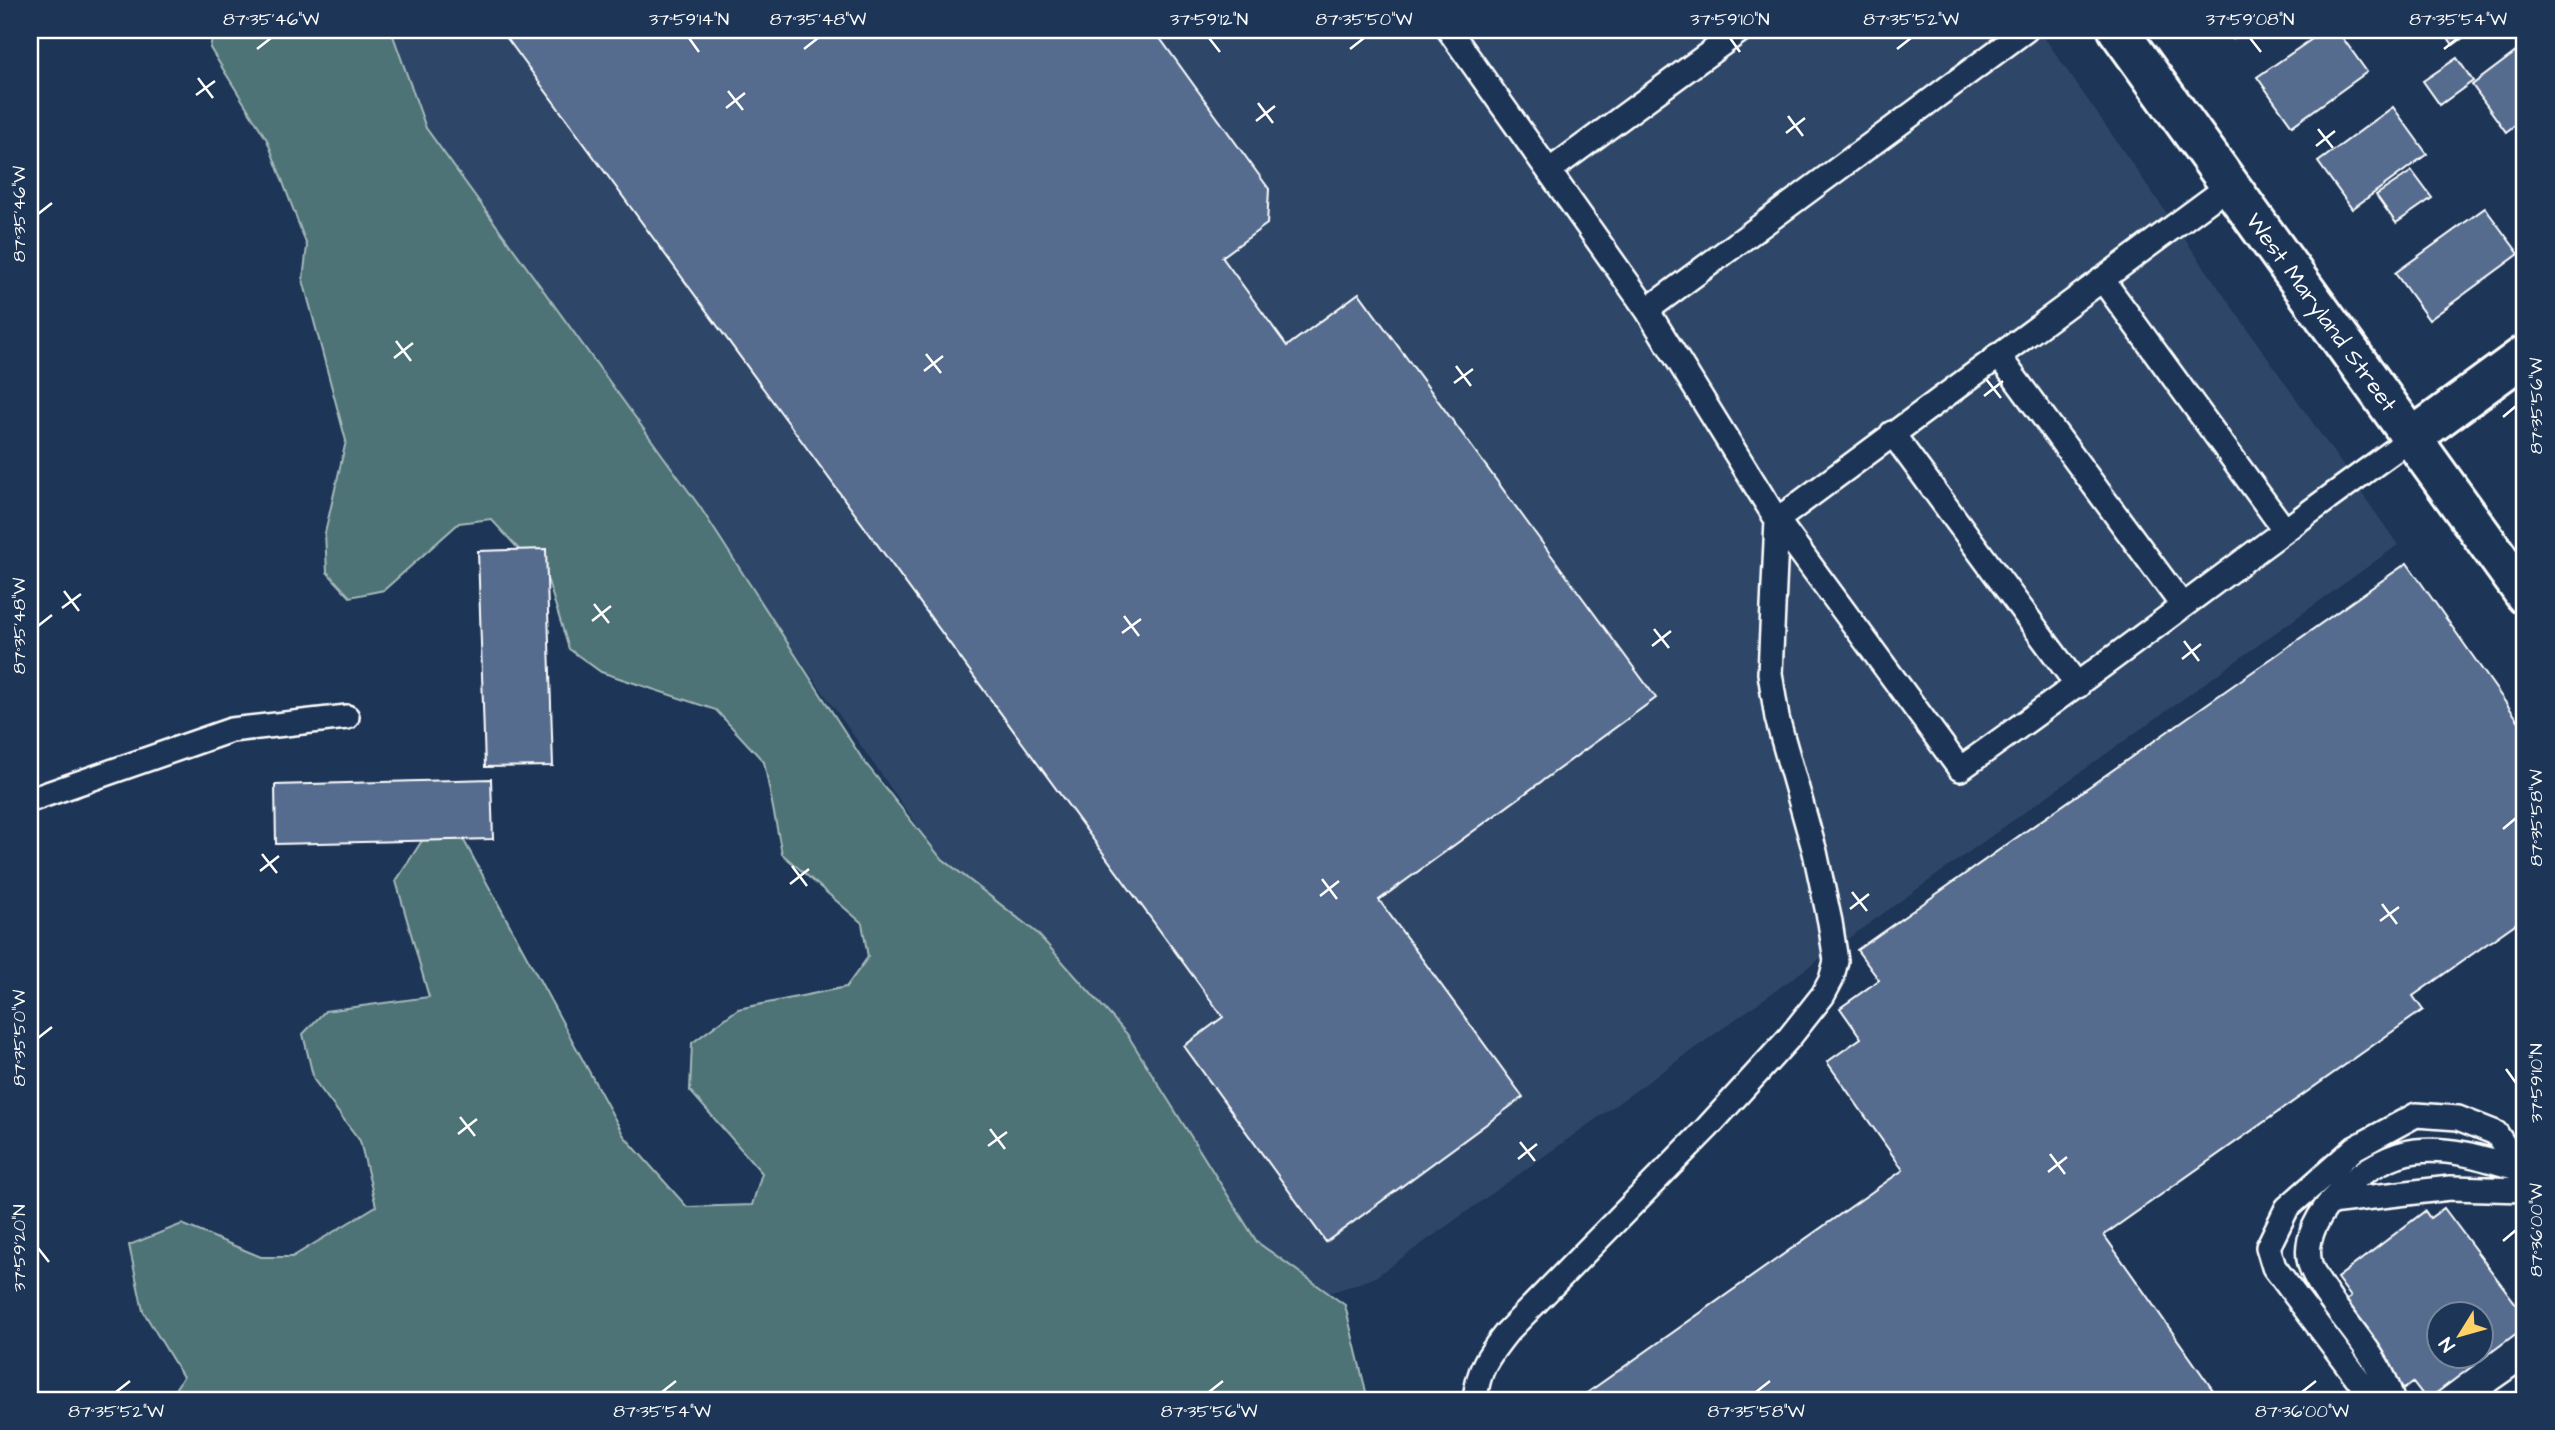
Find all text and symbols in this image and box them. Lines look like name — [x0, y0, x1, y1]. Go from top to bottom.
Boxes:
text: 87°35'46"W — [223, 7, 319, 32]
text: 37°59'14"N — [649, 7, 729, 32]
text: 87°35'48"W — [770, 7, 866, 32]
text: 37°59'12"N — [1170, 7, 1248, 32]
text: 87°35'50"W — [1316, 7, 1412, 32]
text: 37°59'10"N — [1690, 7, 1770, 32]
text: 87°35'52"W — [1863, 7, 1959, 32]
text: 37°59'08"N — [2206, 7, 2294, 32]
text: 87°35'54"W — [2409, 7, 2507, 32]
text: 87°35'46"W — [7, 166, 32, 262]
street label: West Maryland Street — [2237, 207, 2405, 420]
text: 87°35'56"W — [2524, 358, 2549, 454]
text: 87°35'48"W — [7, 578, 32, 674]
text: 87°35'58"W — [2524, 769, 2549, 867]
text: 87°35'50"W — [7, 990, 32, 1086]
text: 37°59'10"N — [2524, 1043, 2549, 1123]
text: 87°36'00"W — [2524, 1183, 2549, 1277]
text: 37°59'20"N — [7, 1204, 32, 1292]
north arrow — [2426, 1300, 2496, 1370]
text: N — [2433, 1331, 2462, 1357]
text: 87°35'52"W — [68, 1399, 164, 1424]
text: 87°35'54"W — [613, 1399, 711, 1424]
text: 87°35'56"W — [1161, 1399, 1257, 1424]
text: 87°35'58"W — [1707, 1399, 1805, 1424]
text: 87°36'00"W — [2255, 1399, 2349, 1424]

